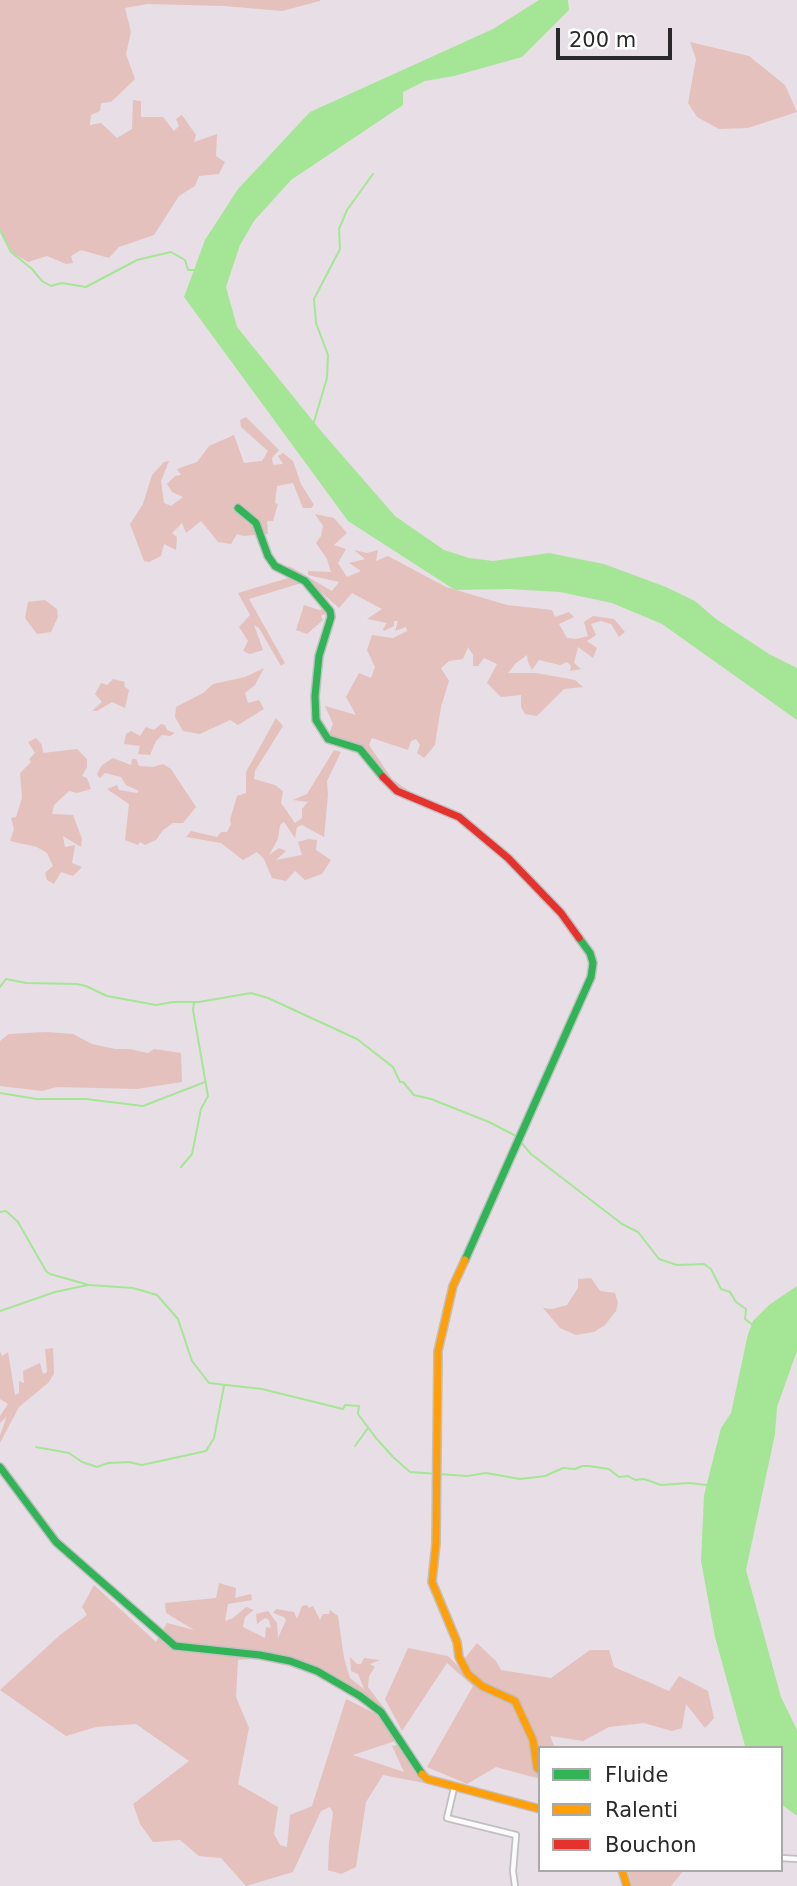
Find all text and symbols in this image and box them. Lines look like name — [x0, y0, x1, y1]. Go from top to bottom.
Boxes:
scale bar — [559, 14, 674, 58]
text: 200 m — [569, 28, 636, 52]
legend — [538, 1746, 783, 1872]
text: Fluide — [605, 1763, 668, 1787]
text: Ralenti — [605, 1798, 678, 1822]
text: Bouchon — [605, 1833, 697, 1857]

